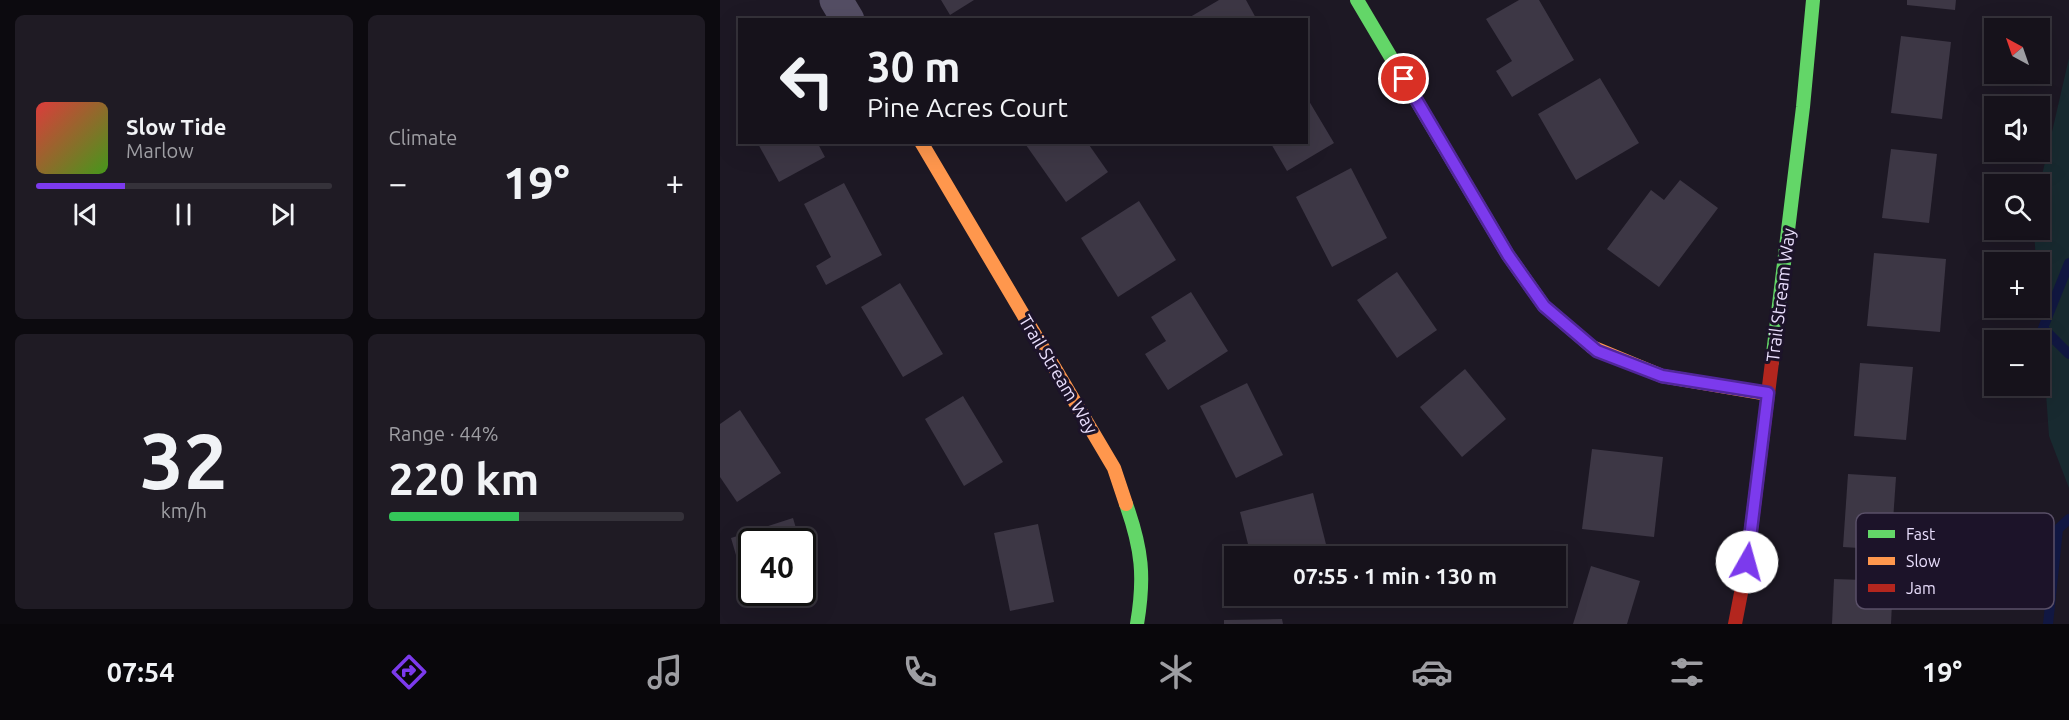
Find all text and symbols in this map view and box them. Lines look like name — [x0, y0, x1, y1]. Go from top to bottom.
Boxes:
north arrow — [1984, 18, 2050, 84]
map controls — [1984, 18, 2050, 396]
icon: left — [768, 42, 846, 120]
text: 30 m — [867, 43, 961, 90]
pin — [1378, 53, 1429, 104]
icon: arrive — [1387, 62, 1420, 95]
text: Pine Acres Court — [867, 92, 1068, 122]
button: sound — [1984, 96, 2050, 162]
text: Slow Tide — [126, 114, 226, 139]
text: Climate — [389, 126, 457, 149]
text: Marlow — [126, 139, 194, 162]
text: 19° — [503, 157, 570, 208]
text: − — [389, 164, 407, 201]
text: + — [665, 164, 684, 201]
button: search — [1984, 174, 2050, 240]
icon: previous — [69, 198, 102, 231]
icon: pause — [167, 198, 200, 231]
icon: next — [266, 198, 299, 231]
street label: Trail Stream Way — [1762, 226, 1798, 363]
button: + — [1984, 252, 2050, 318]
street label: Trail Stream Way — [1016, 311, 1103, 437]
button: − — [1984, 330, 2050, 396]
text: 32 — [140, 416, 228, 504]
text: Range · 44% — [389, 422, 499, 445]
text: 220 km — [389, 453, 539, 504]
text: km/h — [161, 499, 207, 522]
legend — [1856, 513, 2054, 609]
text: Fast — [1906, 525, 1936, 543]
speed limit sign: 40 — [738, 528, 816, 606]
position arrow — [1715, 530, 1779, 594]
text: Slow — [1906, 552, 1941, 570]
text: 07:55 · 1 min · 130 m — [1293, 563, 1497, 588]
text: Jam — [1906, 579, 1936, 597]
icon: directions — [388, 651, 430, 693]
icon: music — [644, 651, 686, 693]
icon: phone — [899, 651, 941, 693]
icon: climate — [1155, 651, 1197, 693]
icon: car — [1411, 651, 1453, 693]
icon: filters — [1666, 651, 1708, 693]
text: 07:54 — [107, 657, 174, 687]
text: 19° — [1922, 657, 1962, 687]

